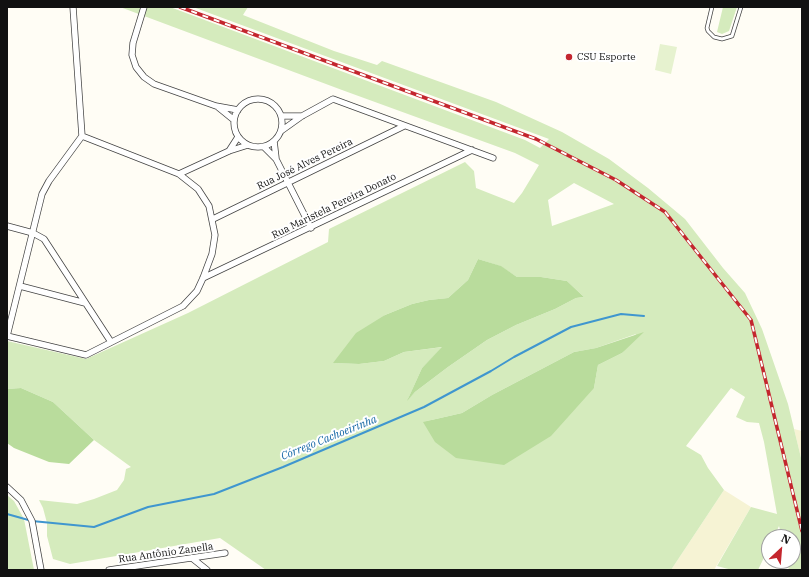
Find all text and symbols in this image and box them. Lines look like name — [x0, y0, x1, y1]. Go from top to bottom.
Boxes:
place label: CSU Esporte — [577, 51, 636, 63]
marker: CSU Esporte — [564, 52, 574, 62]
street label: Rua José Alves Pereira — [255, 136, 355, 192]
street label: Rua Maristela Pereira Donato — [270, 171, 398, 241]
water label: Córrego Cachoeirinha — [279, 413, 379, 463]
north arrow — [761, 529, 801, 569]
text: N — [779, 531, 793, 547]
street label: Rua Antônio Zanella — [118, 540, 214, 566]

